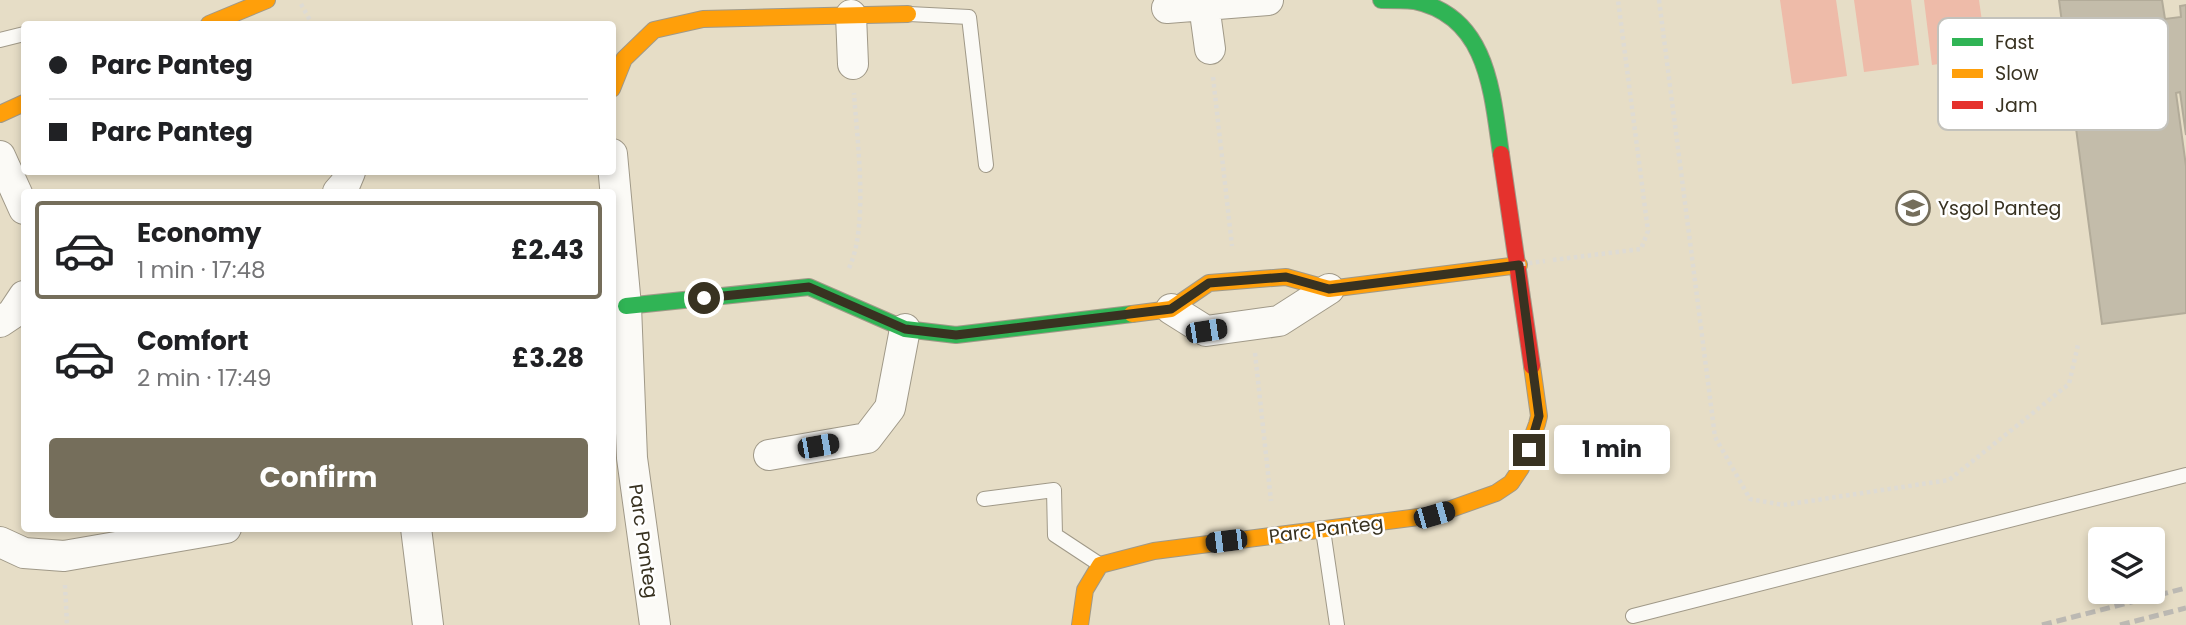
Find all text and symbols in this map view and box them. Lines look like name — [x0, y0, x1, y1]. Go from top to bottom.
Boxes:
legend — [1938, 18, 2168, 130]
text: Fast — [1995, 29, 2034, 56]
text: Parc Panteg — [91, 47, 253, 83]
text: Slow — [1995, 60, 2039, 87]
text: Jam — [1995, 92, 2037, 119]
text: Parc Panteg — [91, 114, 253, 150]
school or university icon: Ysgol Panteg — [1894, 189, 1932, 227]
place label: Ysgol Panteg — [1938, 195, 2061, 222]
text: Economy — [137, 215, 261, 251]
icon: car — [53, 219, 116, 282]
text: £2.43 — [511, 232, 584, 268]
text: 1 min · 17:48 — [137, 254, 266, 286]
route start — [688, 282, 720, 314]
car — [1184, 317, 1229, 345]
text: Comfort — [137, 323, 249, 359]
icon: car — [53, 327, 116, 390]
text: £3.28 — [512, 340, 584, 376]
text: 2 min · 17:49 — [137, 362, 271, 394]
callout: 1 min — [1554, 426, 1669, 475]
car — [796, 432, 841, 460]
text: 1 min — [1582, 433, 1642, 465]
route end — [1513, 434, 1545, 466]
button: Confirm — [49, 438, 588, 518]
street label: Parc Panteg — [622, 482, 665, 600]
car — [1411, 499, 1458, 531]
street label: Parc Panteg — [1267, 509, 1385, 550]
map controls — [2088, 527, 2165, 604]
button: layers — [2088, 527, 2165, 604]
car — [1204, 528, 1249, 554]

